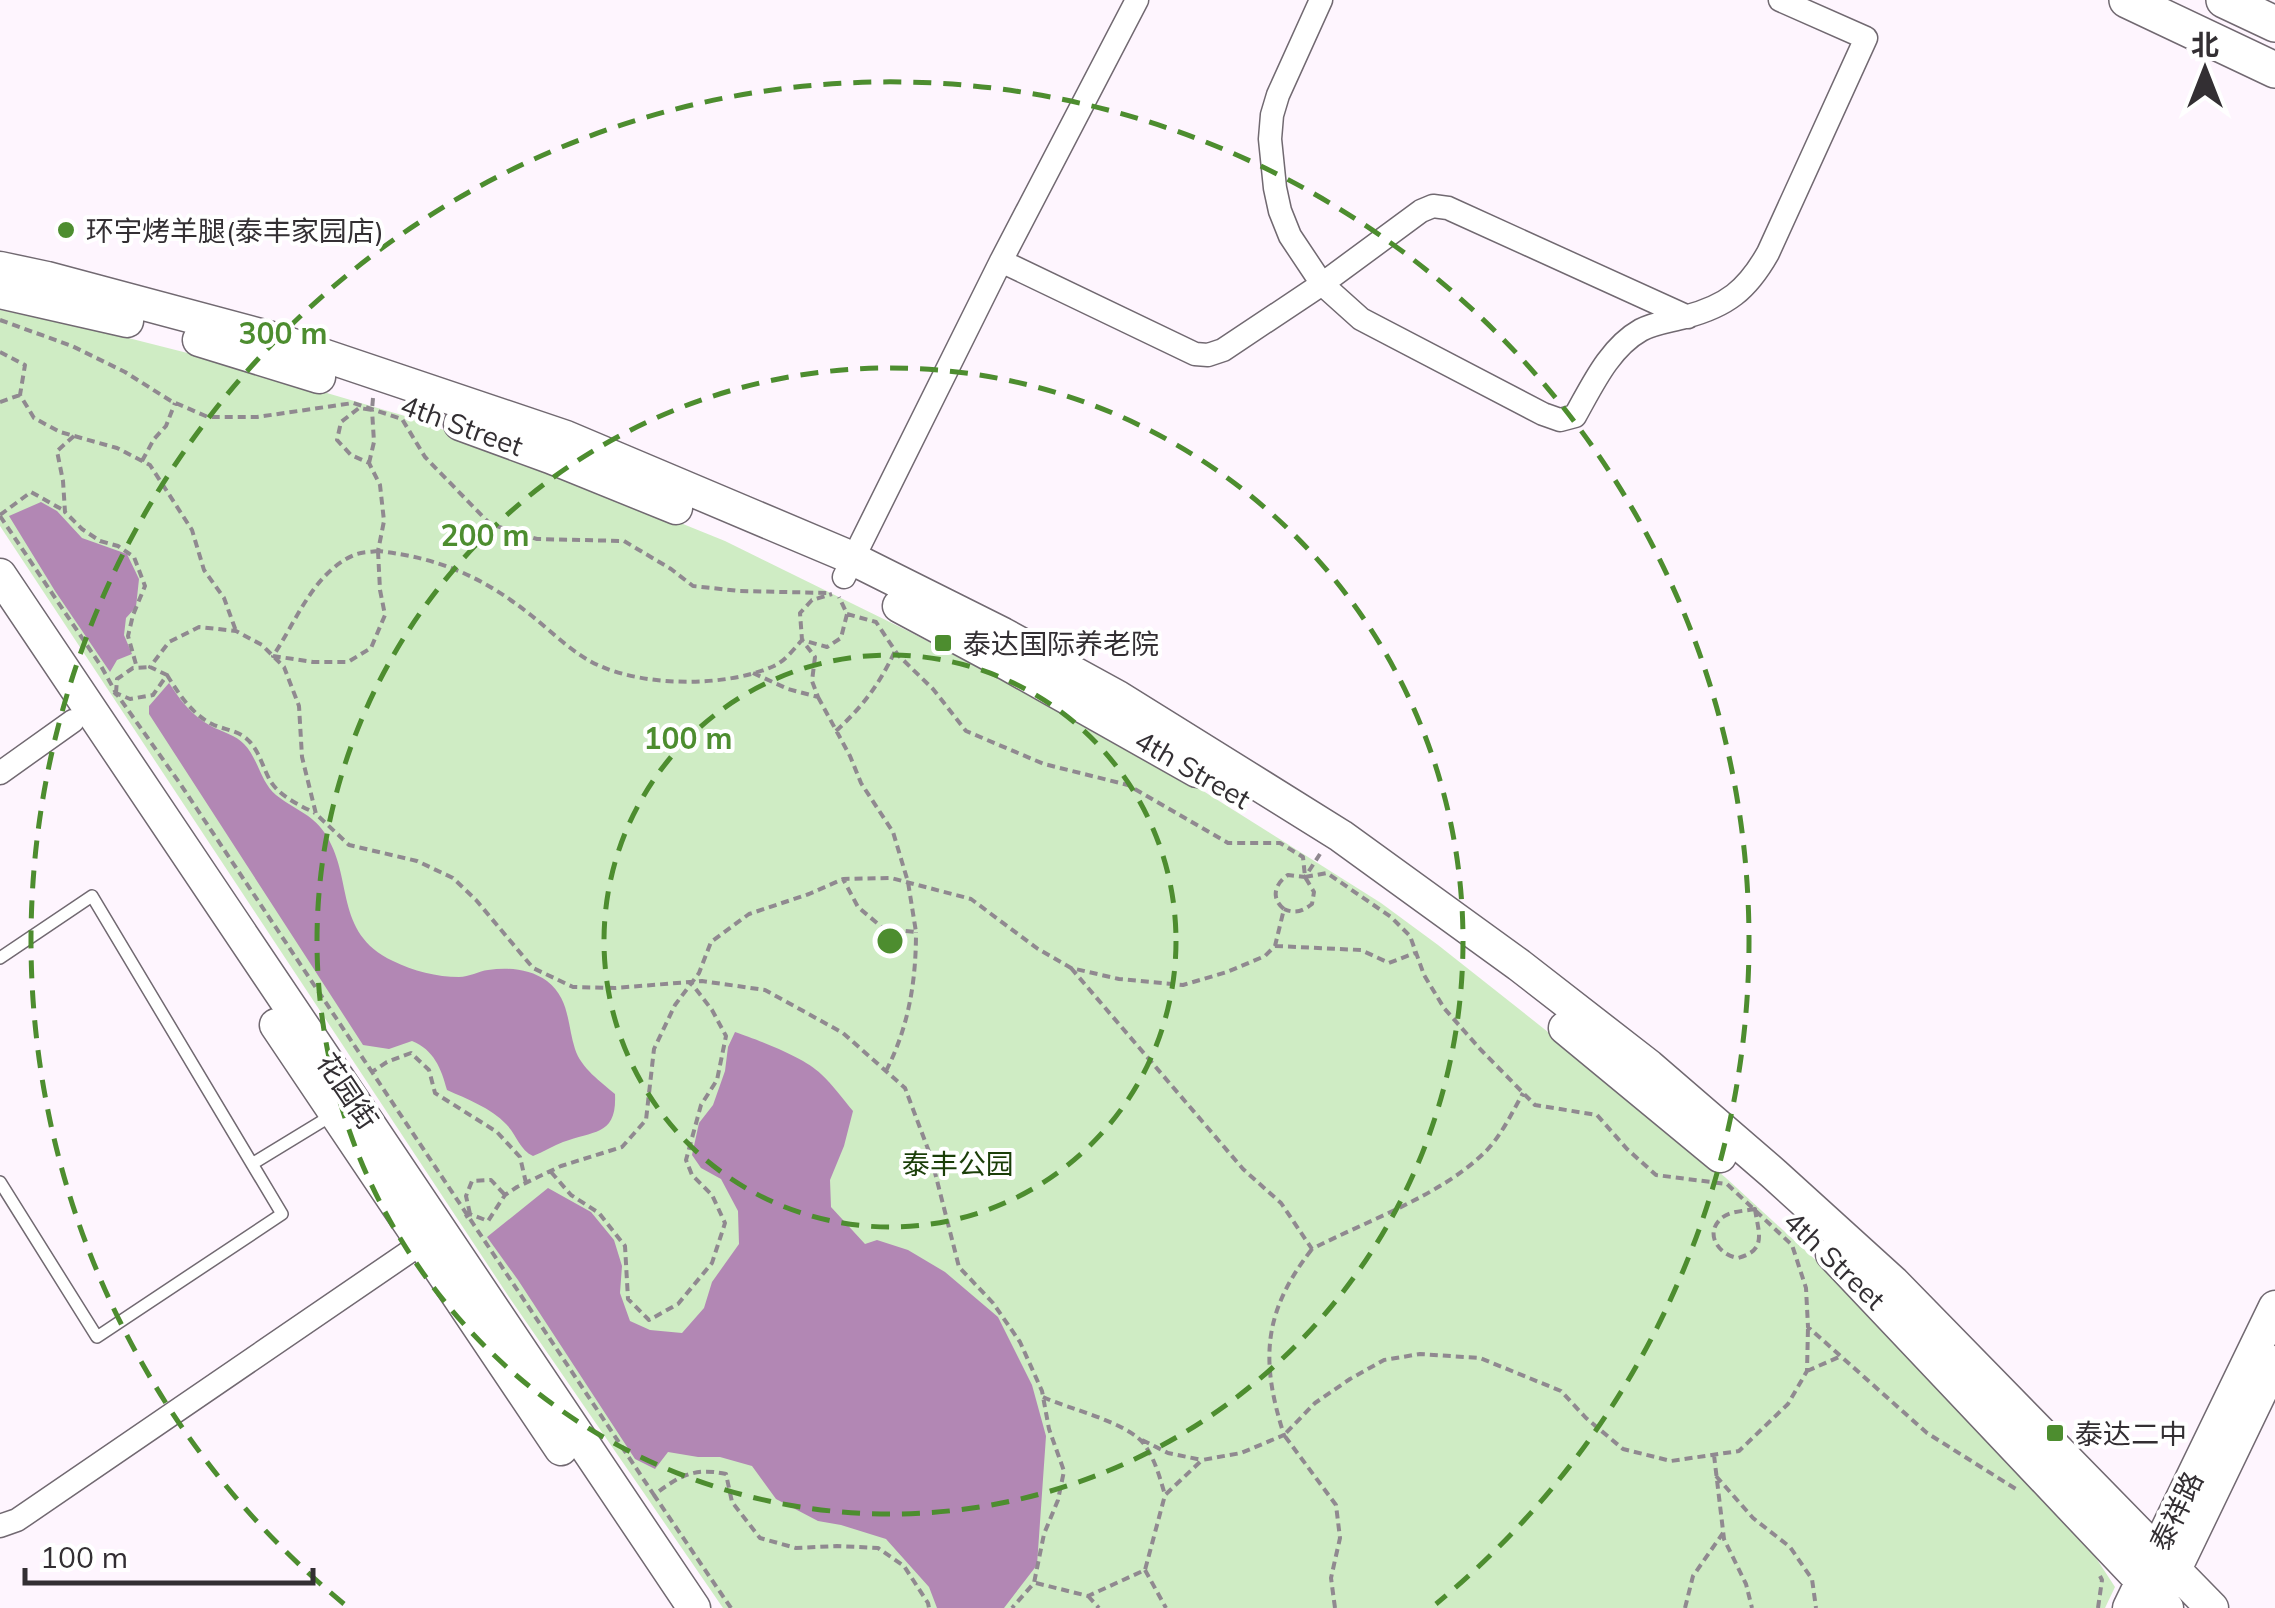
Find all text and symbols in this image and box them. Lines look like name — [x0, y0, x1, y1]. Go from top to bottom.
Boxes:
north arrow — [2155, 20, 2255, 120]
text: 北 — [2191, 27, 2219, 62]
place label: 环宇烤羊腿(泰丰家园店) — [86, 213, 384, 248]
marker: 环宇烤羊腿(泰丰家园店) — [55, 219, 77, 241]
text: 300 m — [238, 314, 328, 352]
street label: 4th Street — [396, 387, 528, 463]
text: 200 m — [440, 516, 530, 554]
place label: 泰达国际养老院 — [963, 626, 1159, 661]
marker: 泰达国际养老院 — [932, 632, 954, 654]
text: 100 m — [643, 719, 733, 757]
street label: 4th Street — [1129, 722, 1257, 816]
centre of rings — [872, 923, 908, 959]
street label: 花园街 — [310, 1046, 386, 1136]
park label: 泰丰公园 — [902, 1146, 1014, 1181]
street label: 4th Street — [1777, 1203, 1893, 1317]
place label: 泰达二中 — [2075, 1416, 2187, 1451]
marker: 泰达二中 — [2044, 1422, 2066, 1444]
street label: 泰祥路 — [2142, 1466, 2210, 1556]
scale bar — [25, 1523, 312, 1585]
text: 100 m — [40, 1538, 128, 1576]

